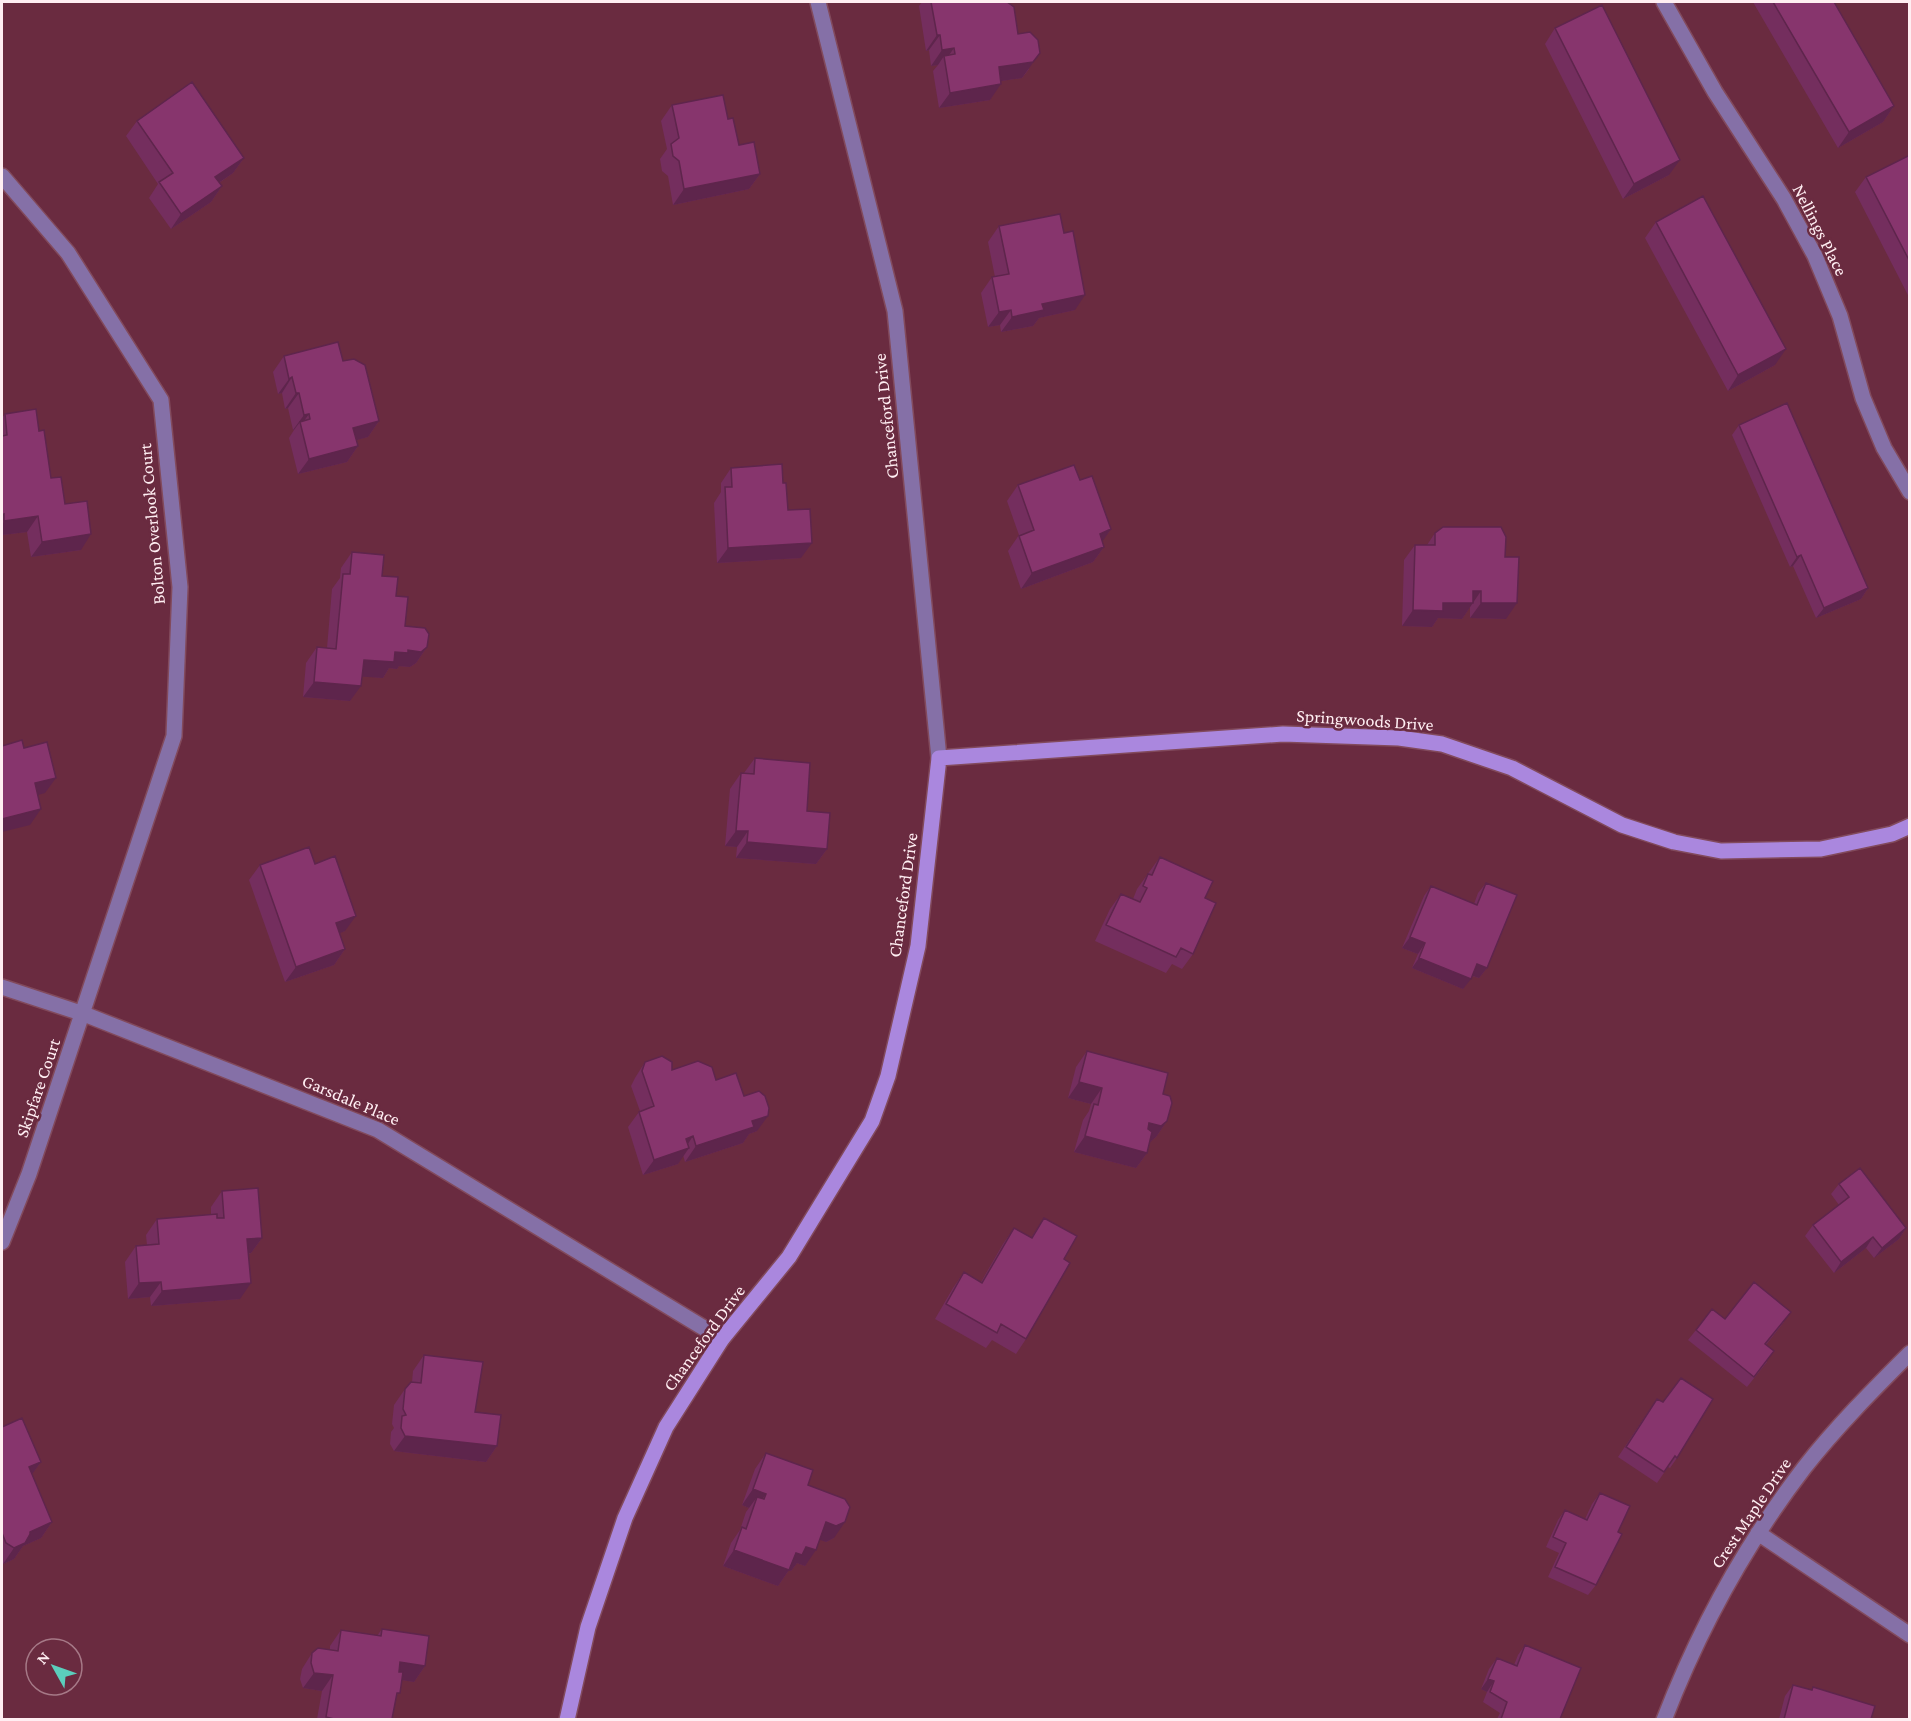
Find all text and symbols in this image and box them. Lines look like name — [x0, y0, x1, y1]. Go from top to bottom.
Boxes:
street label: Nellings Place — [1788, 181, 1852, 279]
street label: Chanceford Drive — [869, 352, 903, 480]
street label: Bolton Overlook Court — [135, 442, 169, 605]
street label: Springwoods Drive — [1296, 705, 1434, 735]
street label: Chanceford Drive — [884, 831, 922, 959]
street label: Skipfare Court — [12, 1035, 65, 1140]
street label: Garsdale Place — [299, 1070, 403, 1130]
street label: Chanceford Drive — [659, 1281, 749, 1395]
street label: Crest Maple Drive — [1707, 1454, 1795, 1572]
north arrow — [24, 1637, 84, 1697]
text: N — [33, 1648, 53, 1667]

